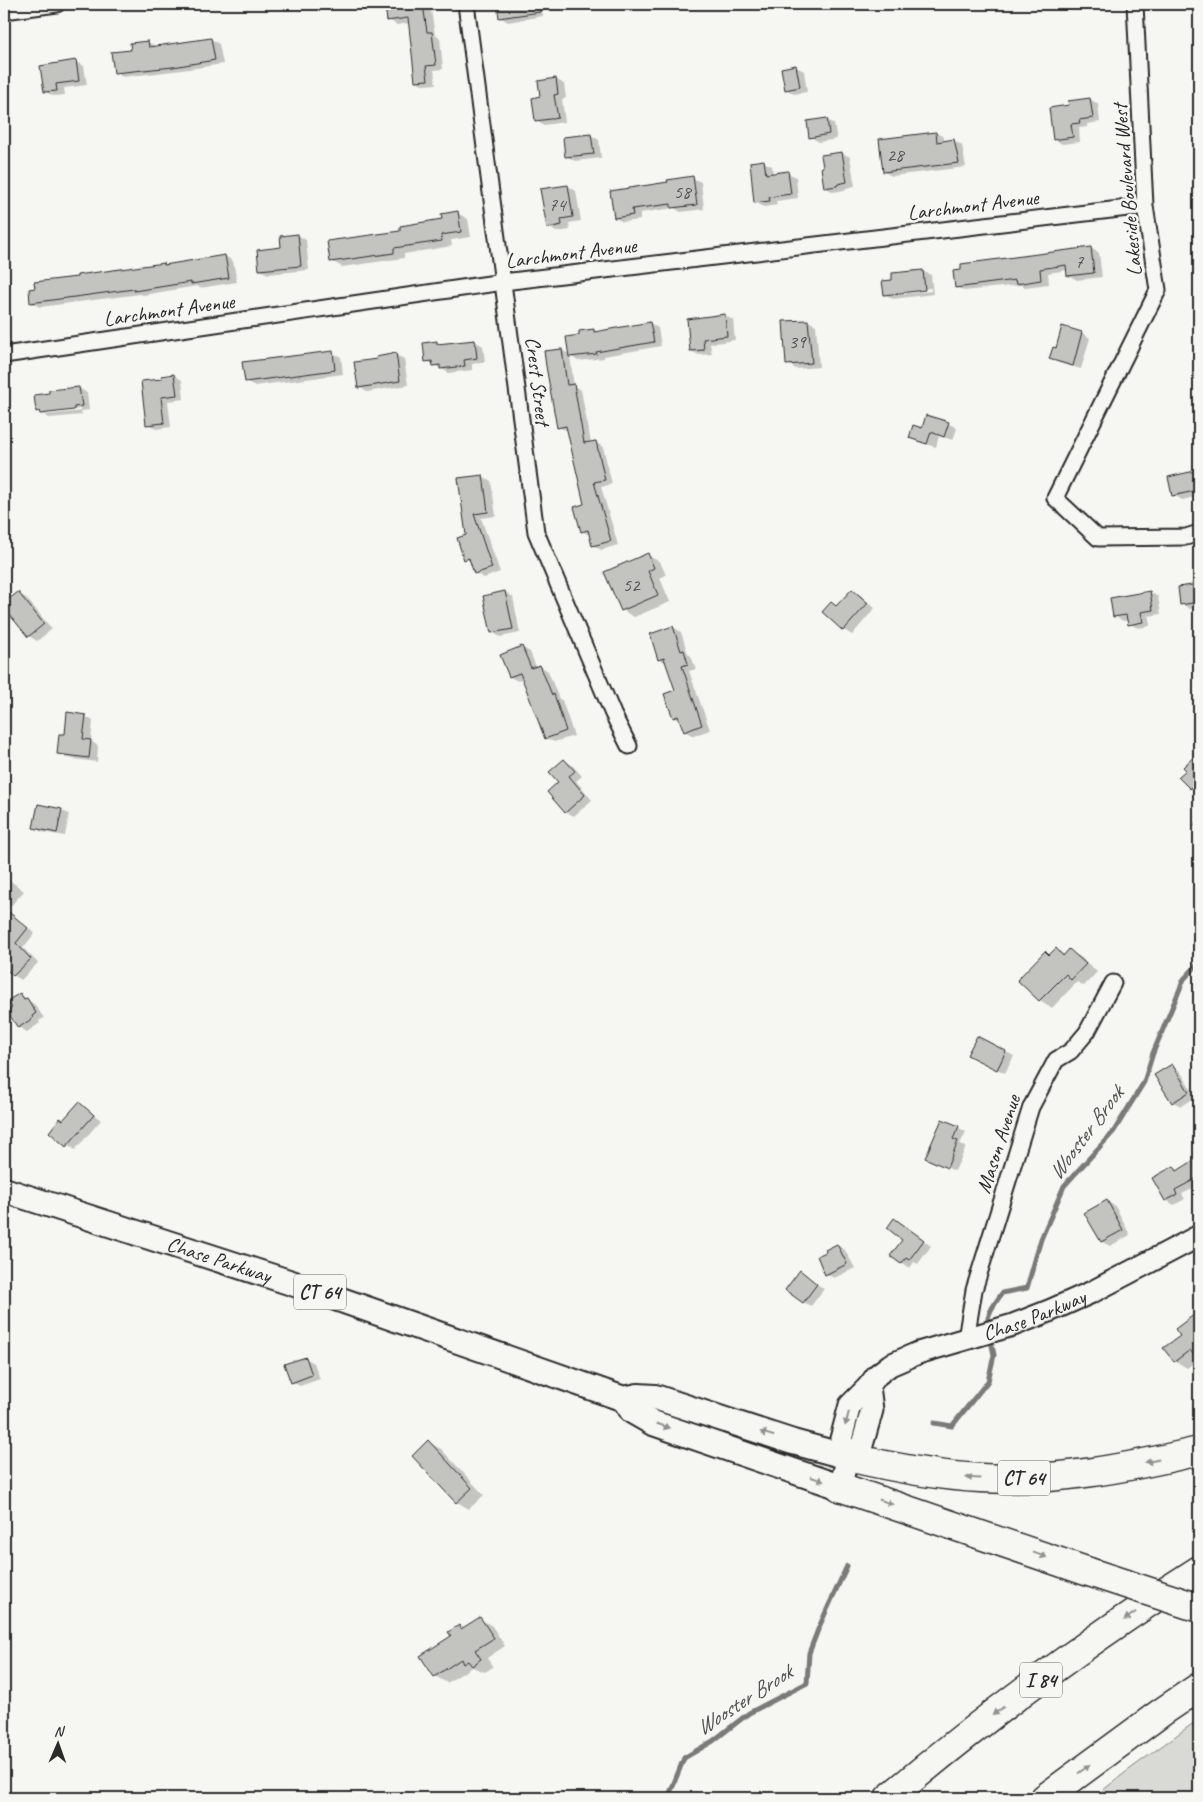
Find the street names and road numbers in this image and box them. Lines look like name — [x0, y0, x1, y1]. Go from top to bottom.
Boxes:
street label: Lakeside Boulevard West — [1106, 100, 1147, 277]
street label: Larchmont Avenue — [906, 184, 1041, 226]
street label: Larchmont Avenue — [504, 232, 639, 274]
street label: Larchmont Avenue — [102, 288, 237, 332]
street label: Crest Street — [520, 335, 557, 430]
street label: Mason Avenue — [970, 1091, 1026, 1196]
street label: Chase Parkway — [164, 1231, 276, 1289]
road number: CT 64 — [294, 1274, 346, 1310]
street label: Chase Parkway — [980, 1283, 1091, 1346]
road number: CT 64 — [998, 1460, 1050, 1496]
road number: I 84 — [1020, 1662, 1062, 1698]

